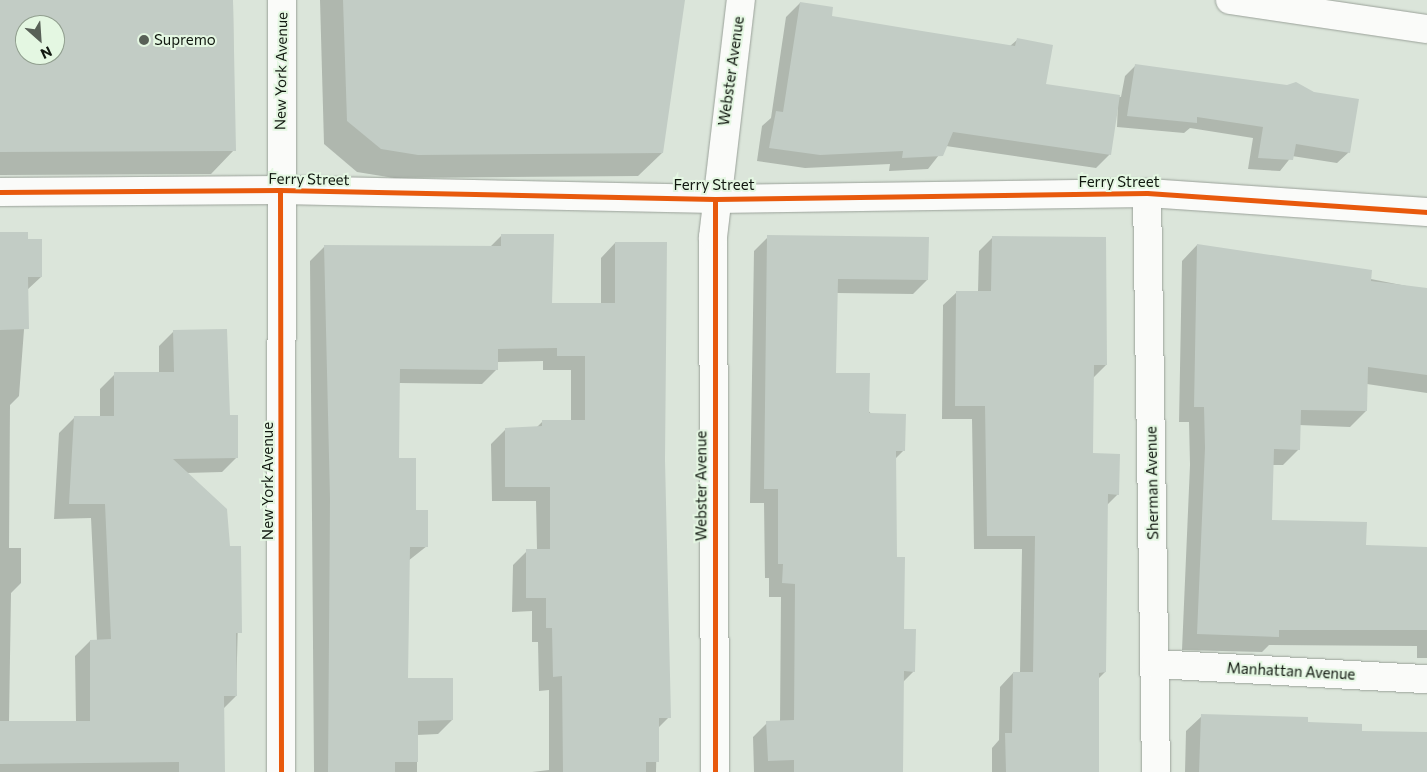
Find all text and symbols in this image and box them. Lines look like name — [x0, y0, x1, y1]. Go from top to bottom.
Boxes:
street label: New York Avenue — [271, 12, 291, 130]
north arrow — [15, 15, 65, 65]
street label: Webster Avenue — [714, 15, 748, 127]
place label: Supremo — [154, 31, 216, 49]
marker: Supremo — [138, 34, 150, 46]
text: N — [38, 43, 55, 63]
street label: Ferry Street — [268, 169, 350, 189]
street label: Ferry Street — [1078, 173, 1160, 191]
street label: Ferry Street — [673, 176, 755, 194]
street label: New York Avenue — [259, 422, 277, 540]
street label: Sherman Avenue — [1142, 426, 1162, 540]
street label: Webster Avenue — [692, 431, 710, 541]
street label: Manhattan Avenue — [1226, 659, 1356, 683]

